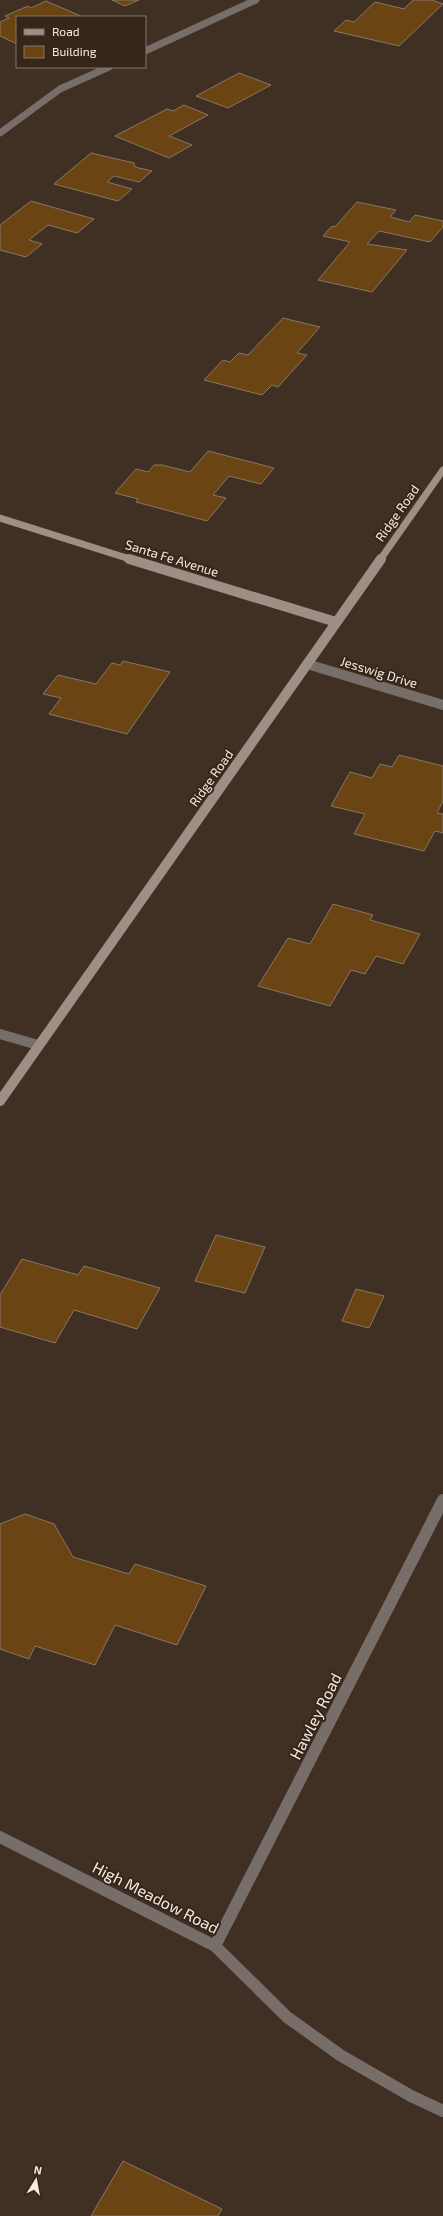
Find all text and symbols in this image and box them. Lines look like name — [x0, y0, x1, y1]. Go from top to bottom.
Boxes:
legend — [16, 16, 146, 68]
text: Road — [52, 24, 80, 38]
text: Building — [52, 44, 97, 58]
street label: Ridge Road — [372, 481, 422, 545]
street label: Santa Fe Avenue — [123, 536, 221, 580]
street label: Jesswig Drive — [339, 653, 419, 691]
street label: Ridge Road — [186, 746, 236, 810]
street label: Hawley Road — [285, 1670, 345, 1762]
street label: High Meadow Road — [90, 1857, 222, 1937]
north arrow — [16, 2160, 56, 2200]
text: N — [33, 2163, 43, 2177]

